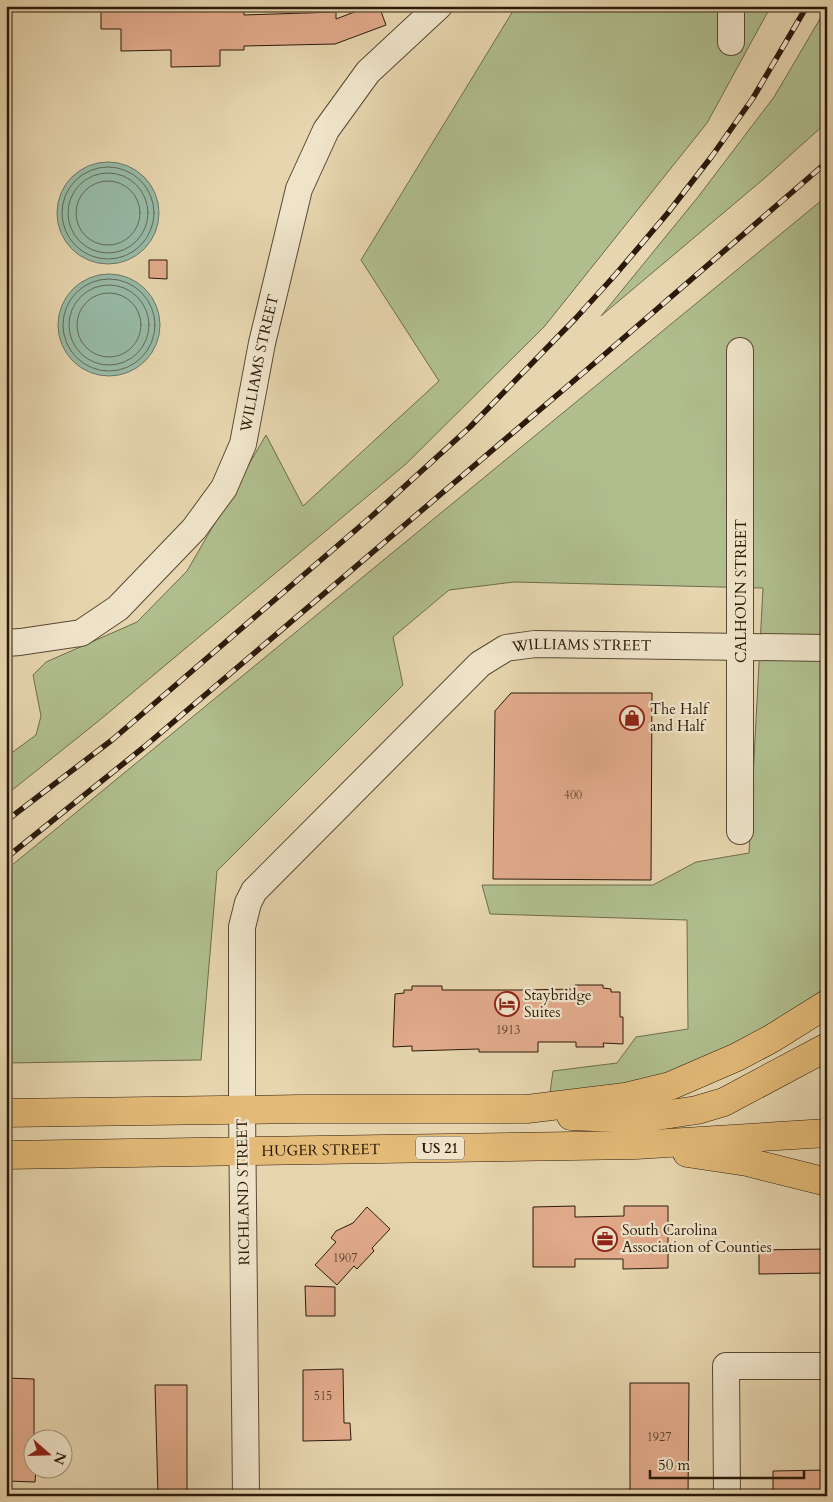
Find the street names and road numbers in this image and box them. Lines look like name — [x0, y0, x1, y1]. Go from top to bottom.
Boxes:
street label: WILLIAMS STREET — [235, 293, 283, 435]
street label: CALHOUN STREET — [731, 519, 751, 663]
street label: WILLIAMS STREET — [510, 634, 652, 657]
street label: RICHLAND STREET — [232, 1118, 254, 1266]
road number: US 21 — [416, 1136, 464, 1160]
street label: HUGER STREET — [261, 1139, 381, 1161]

